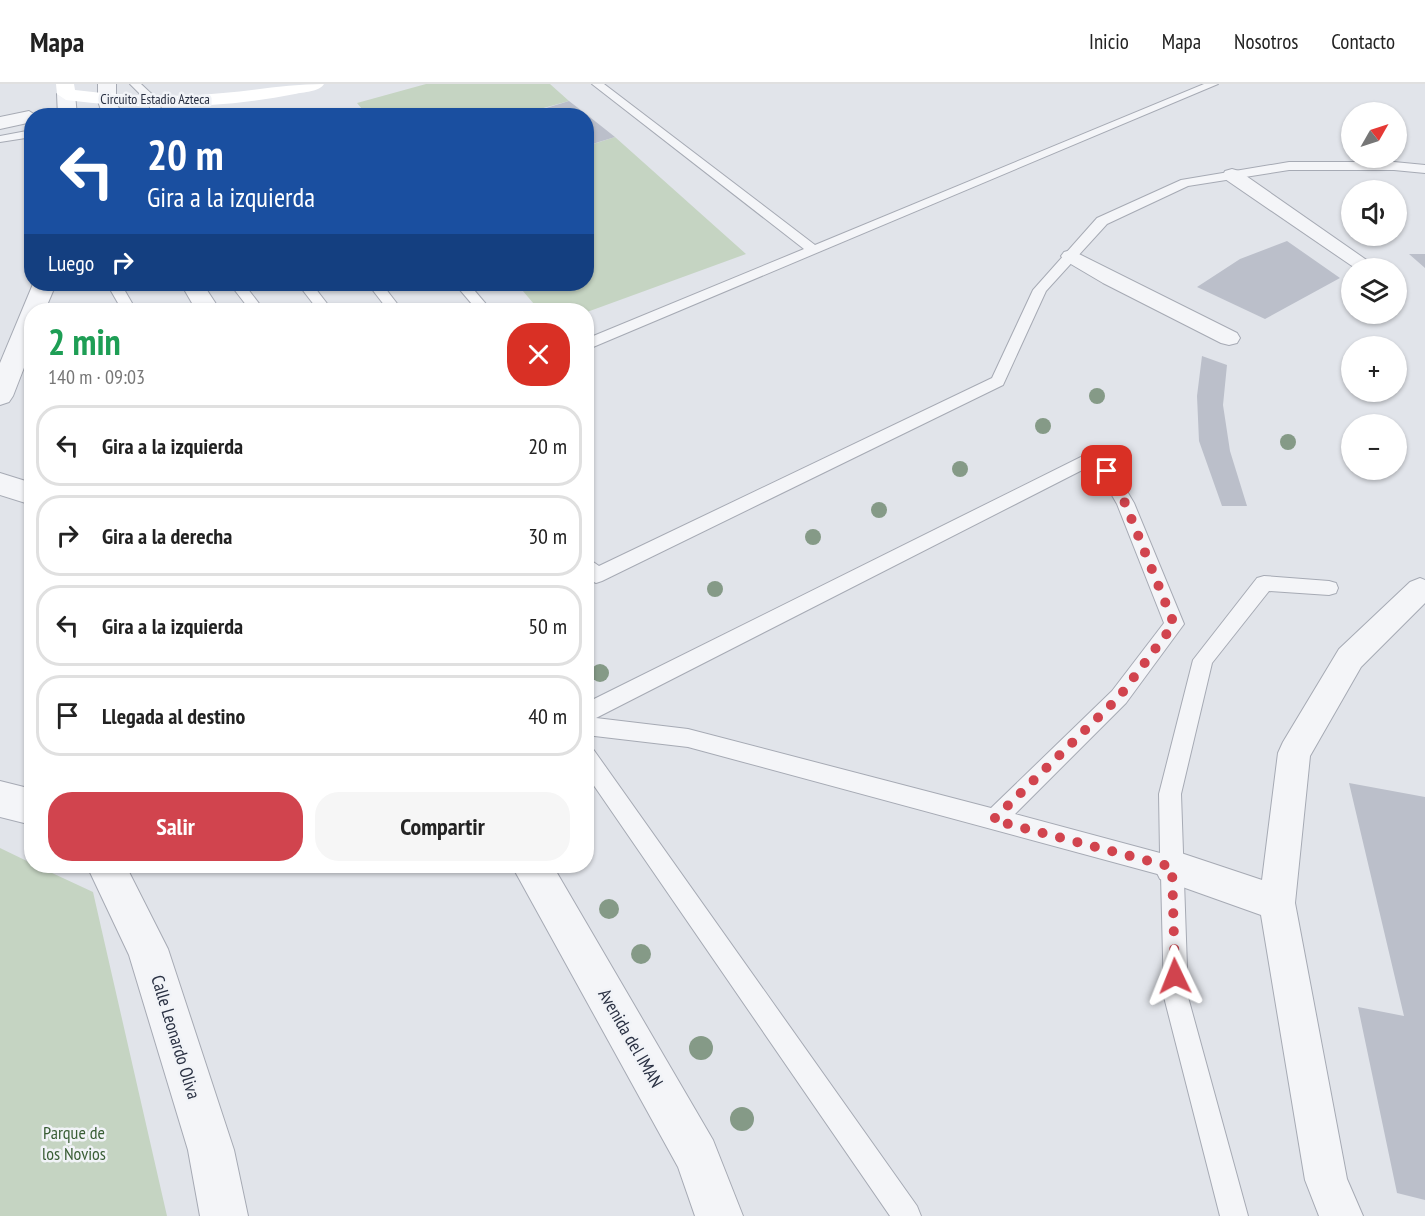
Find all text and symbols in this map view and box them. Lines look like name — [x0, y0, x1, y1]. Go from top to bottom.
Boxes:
text: Mapa — [30, 23, 84, 60]
text: Inicio — [1089, 28, 1129, 55]
text: Mapa — [1162, 28, 1201, 55]
text: Nosotros — [1234, 28, 1298, 55]
text: Contacto — [1331, 28, 1395, 55]
street label: Circuito Estadio Azteca — [100, 90, 210, 108]
north arrow — [1341, 102, 1407, 168]
map controls — [1341, 102, 1407, 480]
text: 20 m — [147, 127, 224, 182]
icon: left — [48, 132, 126, 210]
text: Gira a la izquierda — [147, 180, 315, 214]
button: sound — [1341, 180, 1407, 246]
icon: right — [106, 246, 139, 279]
text: Luego — [48, 249, 94, 277]
button: layers — [1341, 258, 1407, 324]
text: 2 min — [48, 318, 121, 365]
button: close — [507, 323, 570, 386]
button: + — [1341, 336, 1407, 402]
text: 140 m · 09:03 — [48, 364, 145, 390]
button: − — [1341, 414, 1407, 480]
icon: left — [51, 429, 84, 462]
text: Gira a la izquierda — [102, 432, 243, 460]
text: 20 m — [528, 432, 567, 460]
pin — [1081, 445, 1132, 496]
icon: arrive — [1090, 454, 1123, 487]
icon: right — [51, 519, 84, 552]
text: Gira a la derecha — [102, 522, 232, 550]
text: 30 m — [528, 522, 567, 550]
icon: left — [51, 609, 84, 642]
text: Gira a la izquierda — [102, 612, 243, 640]
text: 50 m — [528, 612, 567, 640]
icon: arrive — [51, 699, 84, 732]
text: Llegada al destino — [102, 702, 245, 730]
text: 40 m — [528, 702, 567, 730]
button: Salir — [48, 792, 303, 861]
button: Compartir — [315, 792, 570, 861]
position arrow — [1143, 944, 1207, 1008]
street label: Calle Leonardo Oliva — [146, 972, 206, 1102]
street label: Avenida del IMAN — [594, 985, 668, 1091]
park label: Parque de los Novios — [42, 1121, 106, 1165]

